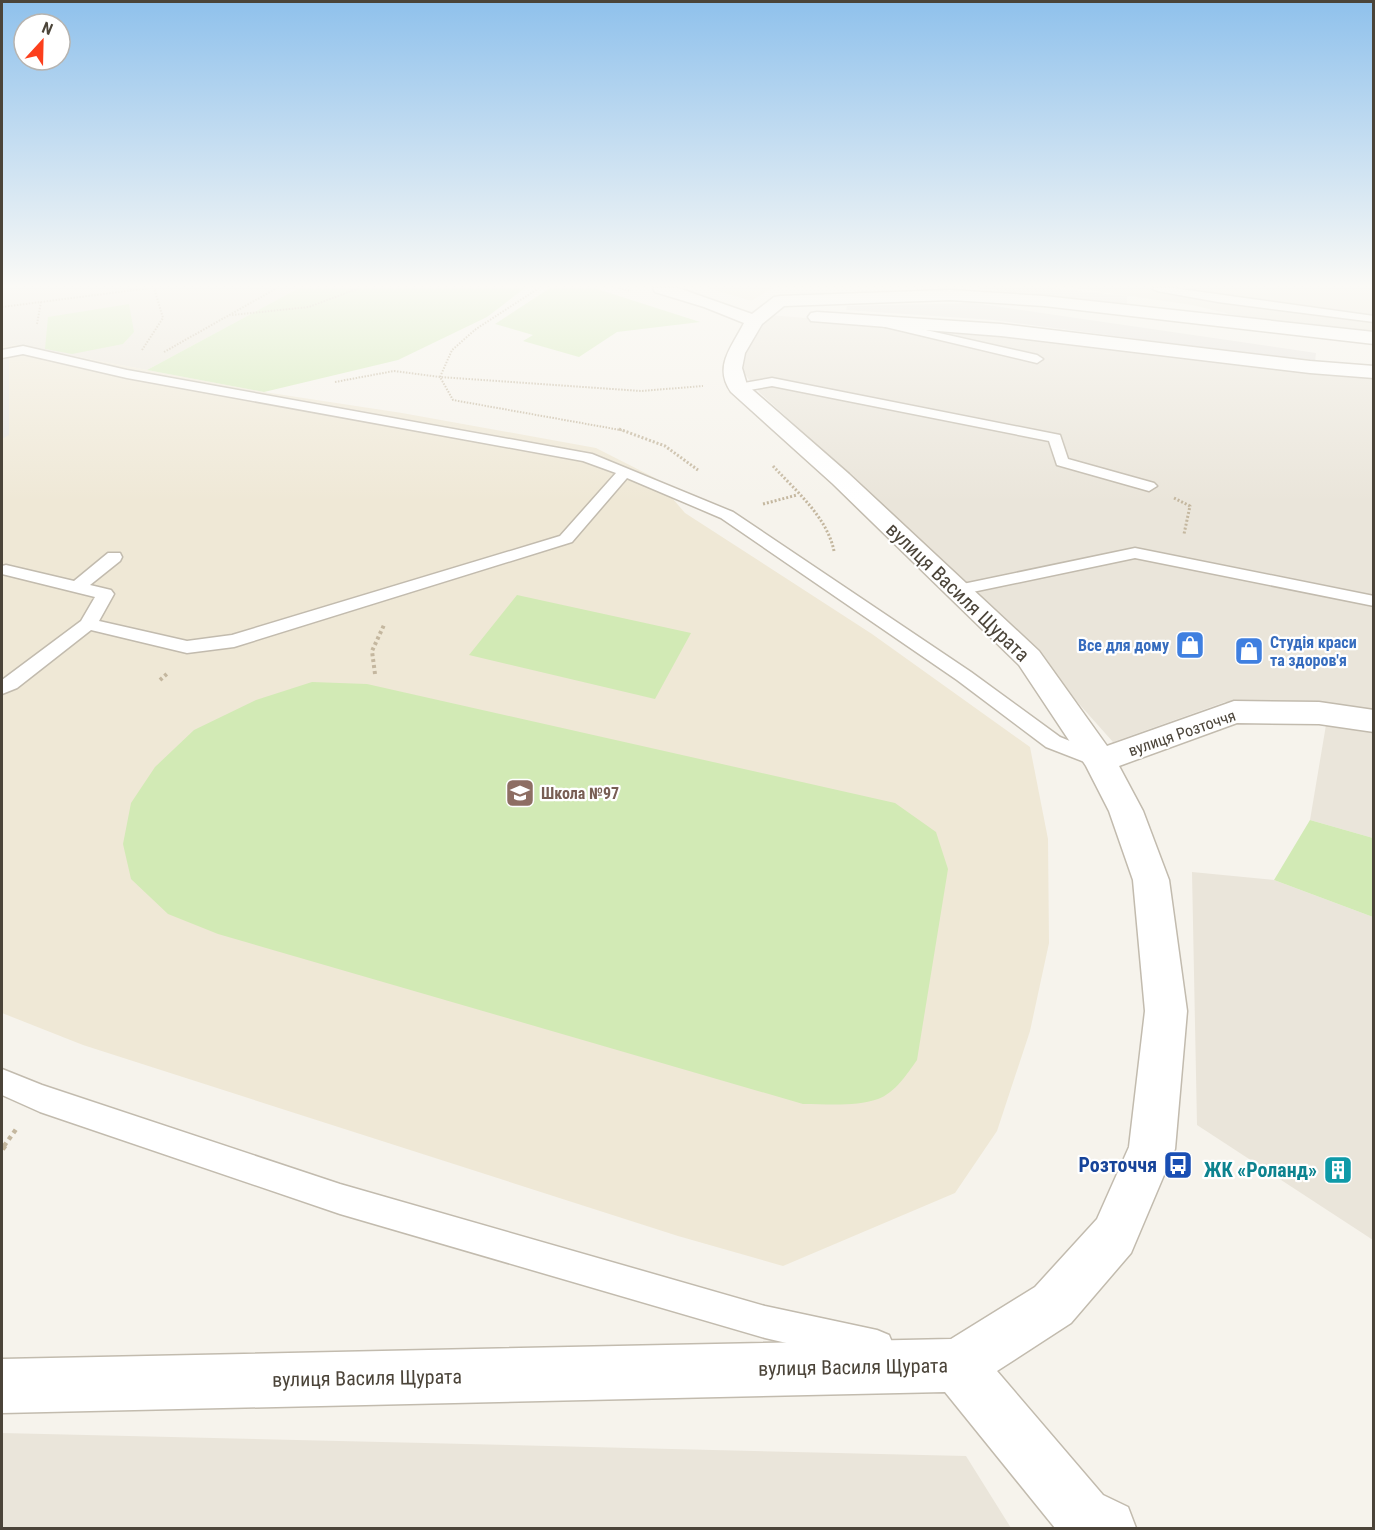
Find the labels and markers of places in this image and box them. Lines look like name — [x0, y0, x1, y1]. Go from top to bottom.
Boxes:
shop icon: Все для дому — [1174, 629, 1206, 661]
place label: Студія краси та здоров'я — [1270, 633, 1357, 670]
shop icon: Студія краси та здоров'я — [1233, 635, 1265, 667]
place label: Все для дому — [1078, 636, 1169, 655]
school or university icon: Школа №97 — [504, 777, 536, 809]
place label: Школа №97 — [541, 784, 619, 803]
bus stop icon: Розточчя — [1162, 1149, 1194, 1181]
place label: Розточчя — [1079, 1153, 1157, 1177]
building icon: ЖК «Роланд» — [1322, 1154, 1354, 1186]
place label: ЖК «Роланд» — [1204, 1158, 1317, 1182]

